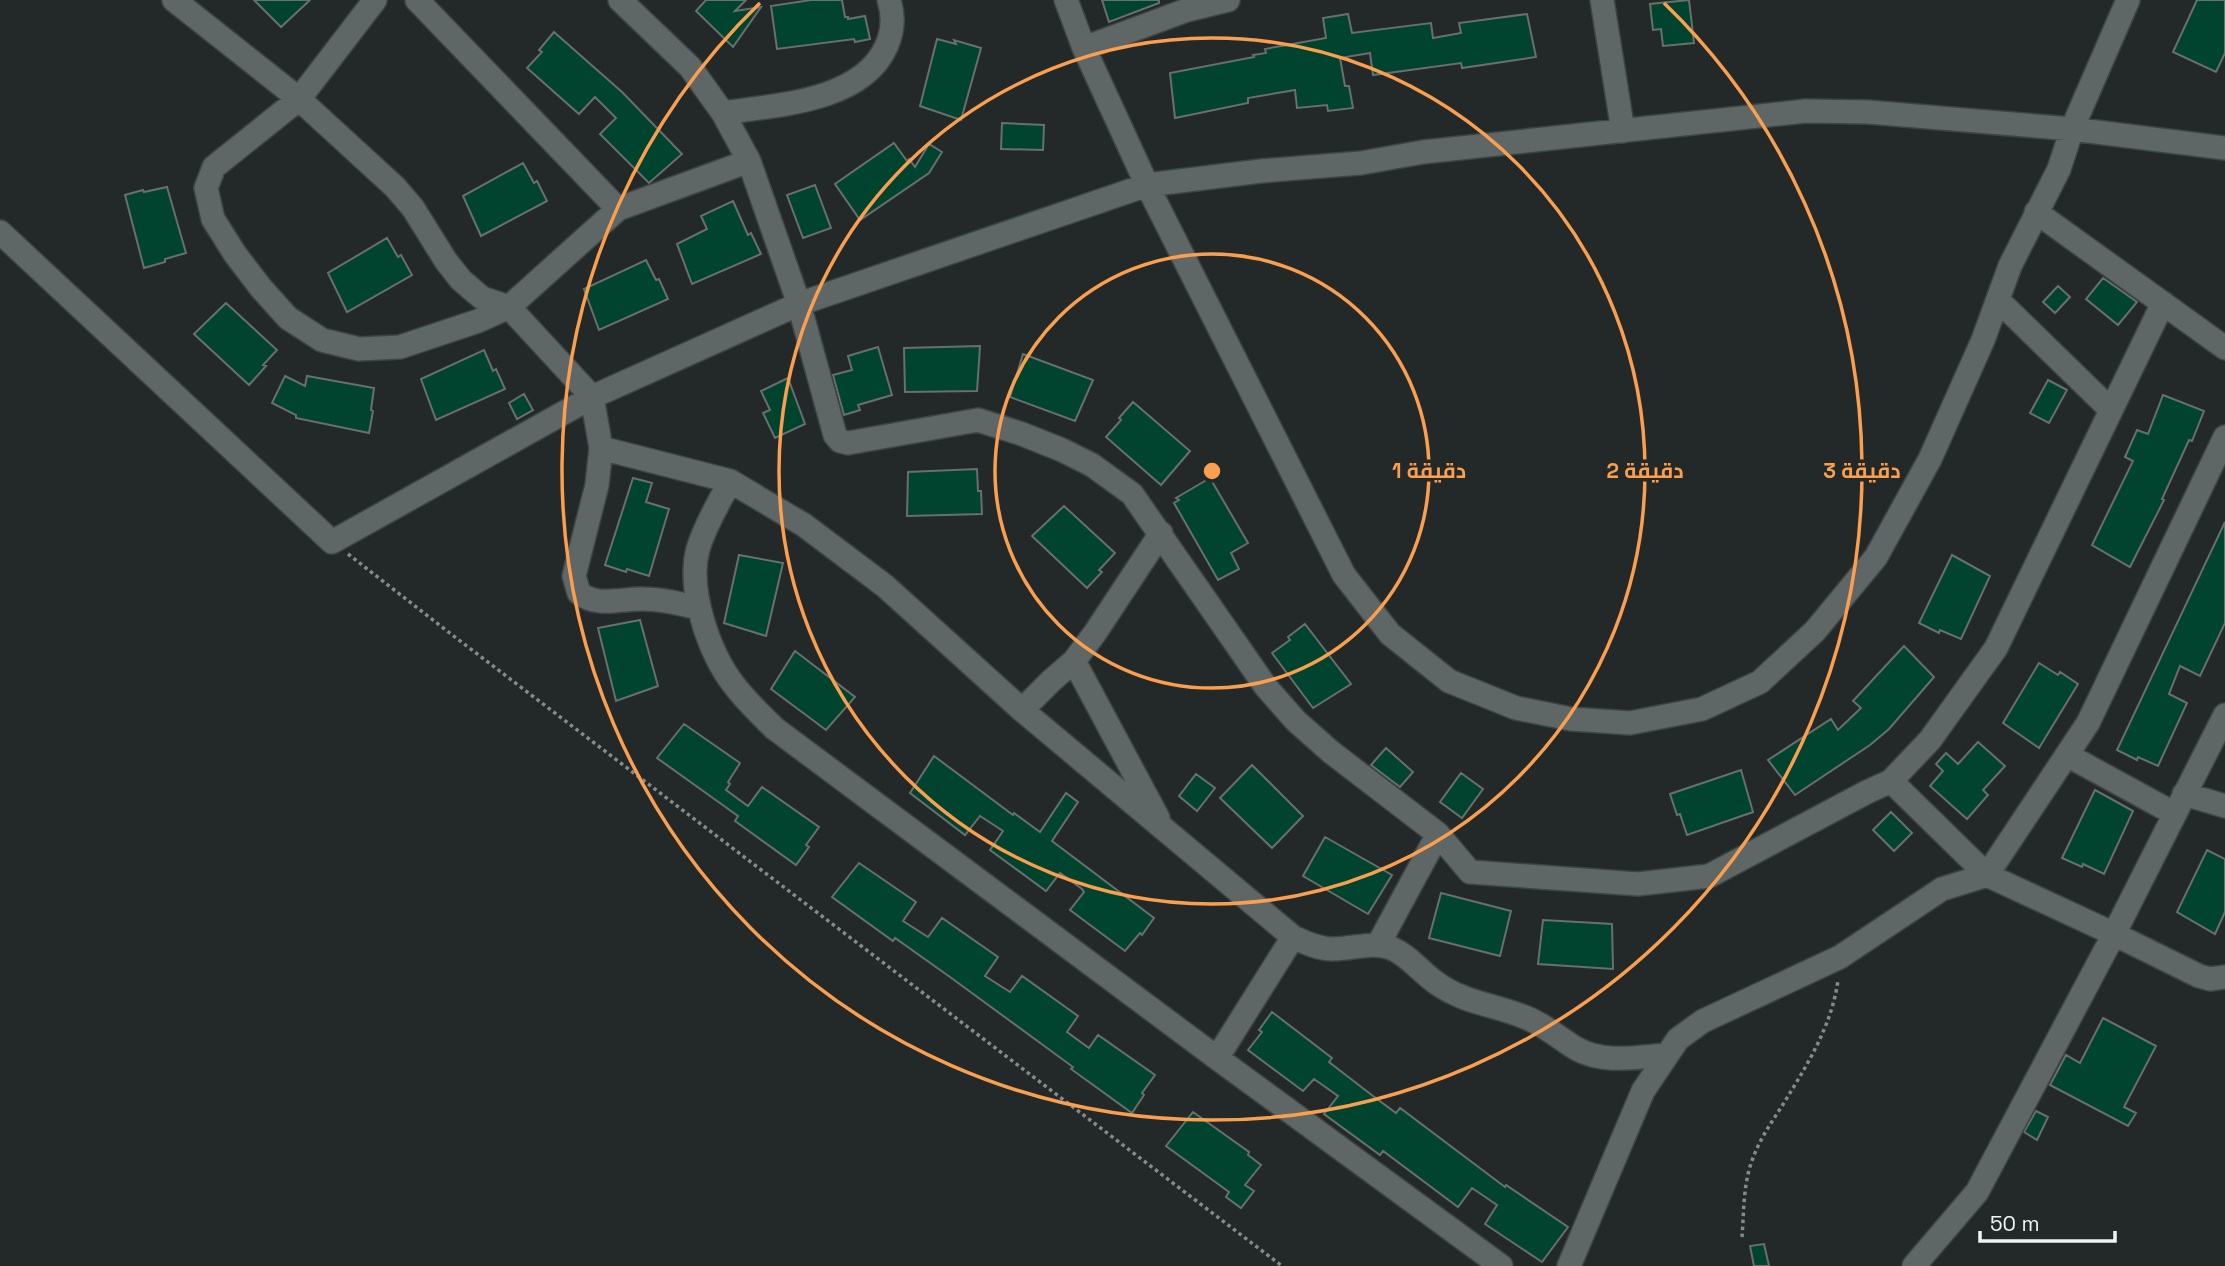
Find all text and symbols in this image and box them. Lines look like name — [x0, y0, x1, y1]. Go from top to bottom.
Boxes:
text: 1 دقيقة — [1392, 457, 1466, 484]
text: 2 دقيقة — [1606, 457, 1684, 484]
text: 3 دقيقة — [1823, 457, 1901, 484]
centre of rings — [1200, 459, 1224, 483]
scale bar — [1980, 1200, 2115, 1244]
text: 50 m — [1990, 1210, 2040, 1237]

